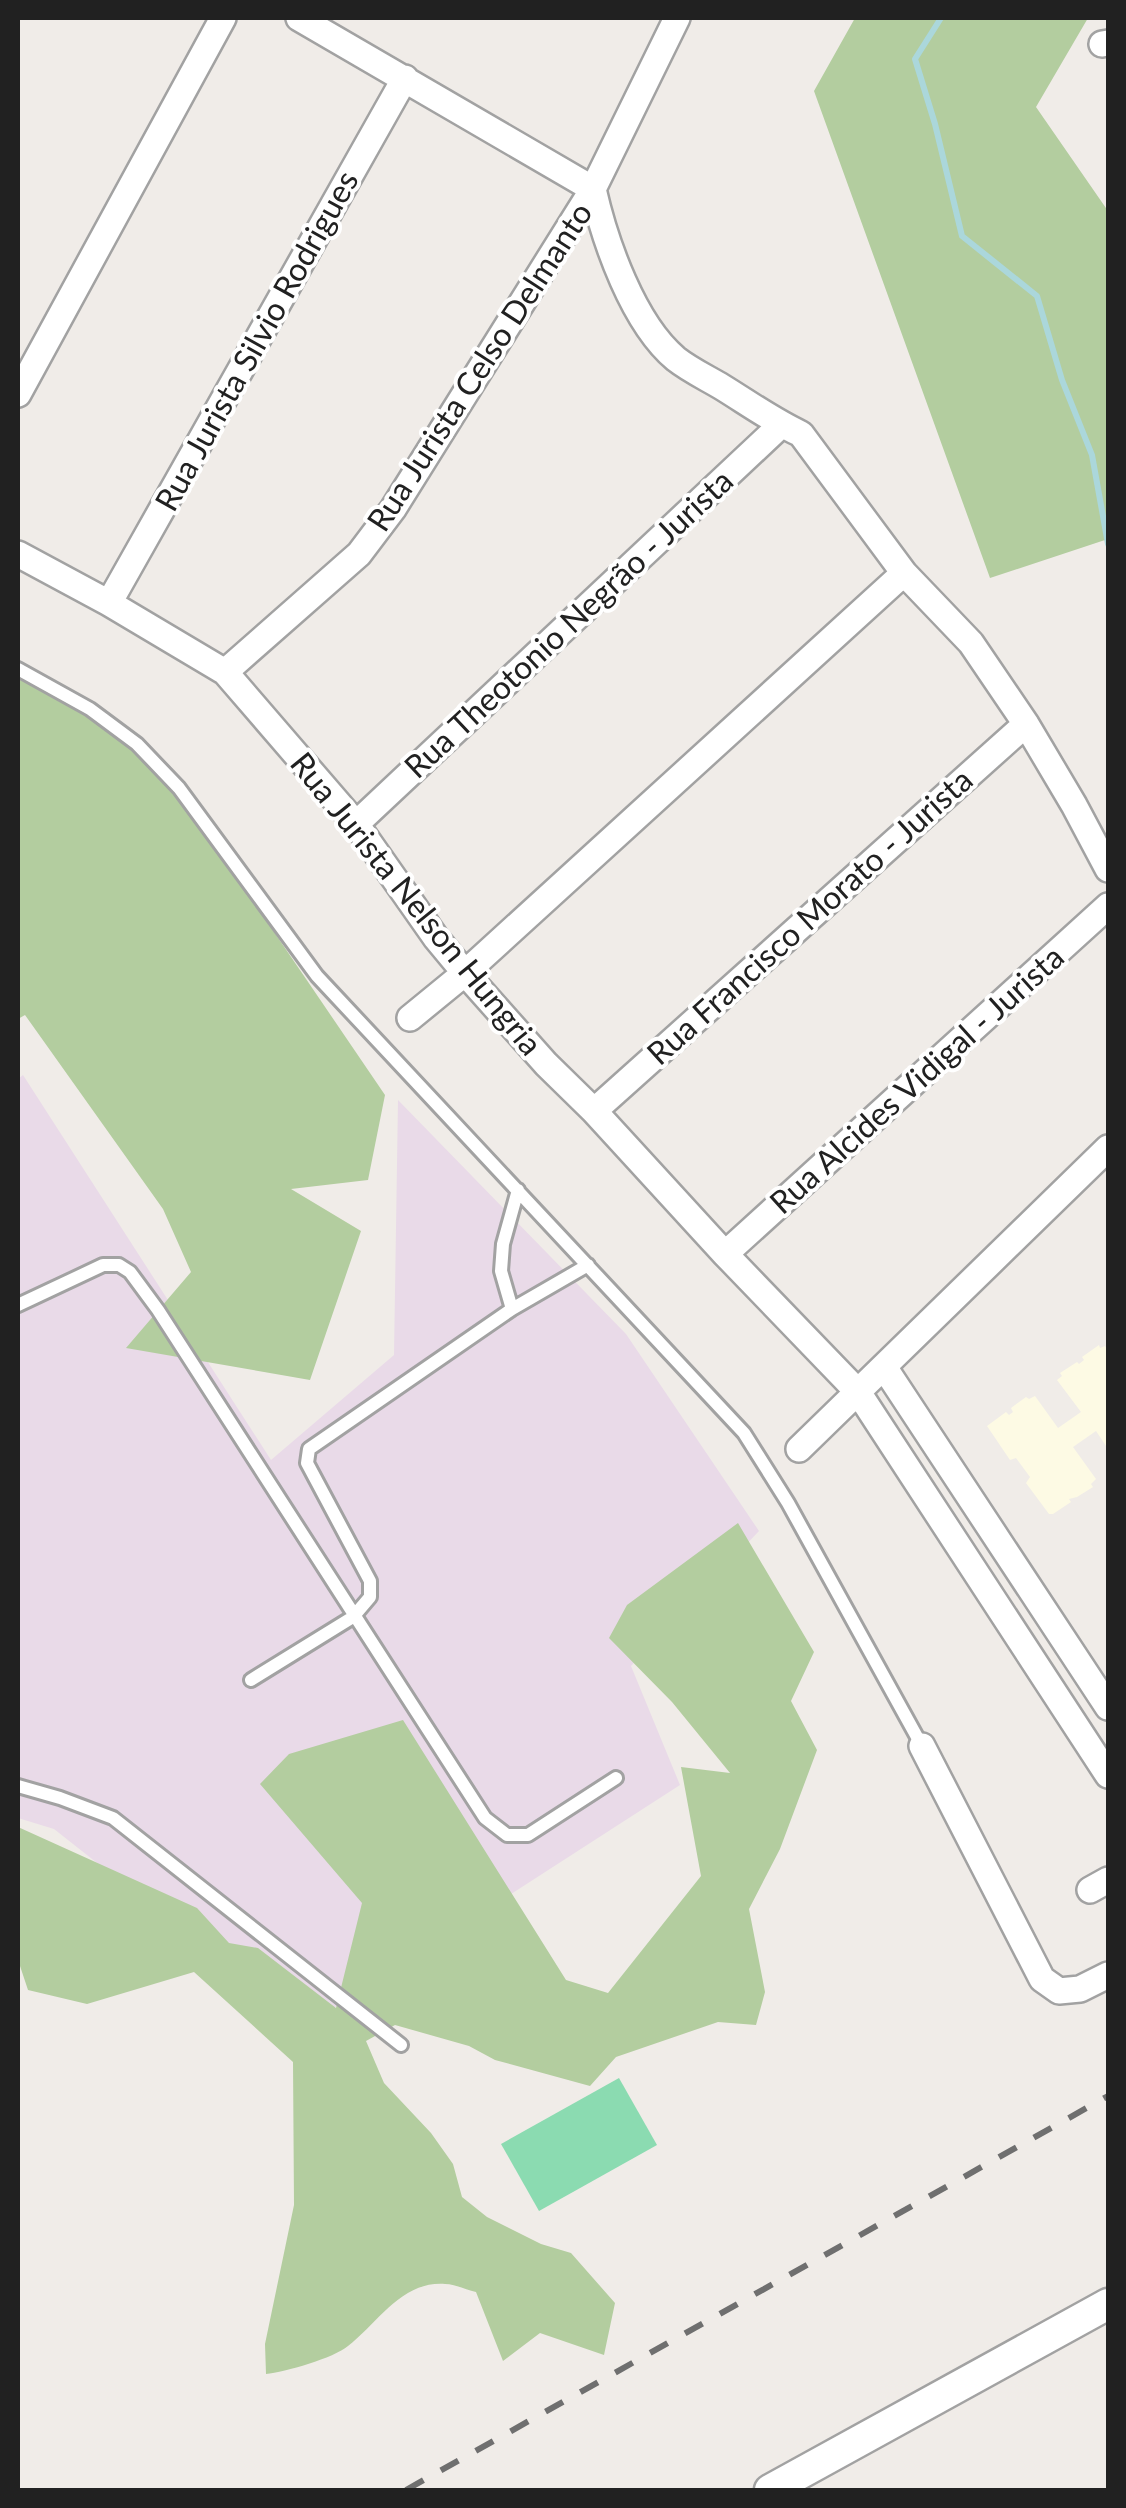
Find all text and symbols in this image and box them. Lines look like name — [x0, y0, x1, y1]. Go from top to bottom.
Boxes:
street label: Rua Jurista Silvio Rodrigues — [146, 163, 366, 517]
street label: Rua Jurista Celso Delmanto — [358, 195, 600, 538]
street label: Rua Theotonio Negrão - Jurista — [396, 460, 740, 785]
street label: Rua Jurista Nelson Hungria — [283, 744, 551, 1062]
street label: Rua Francisco Morato - Jurista — [638, 759, 980, 1072]
street label: Rua Alcides Vidigal - Jurista — [761, 937, 1071, 1221]

